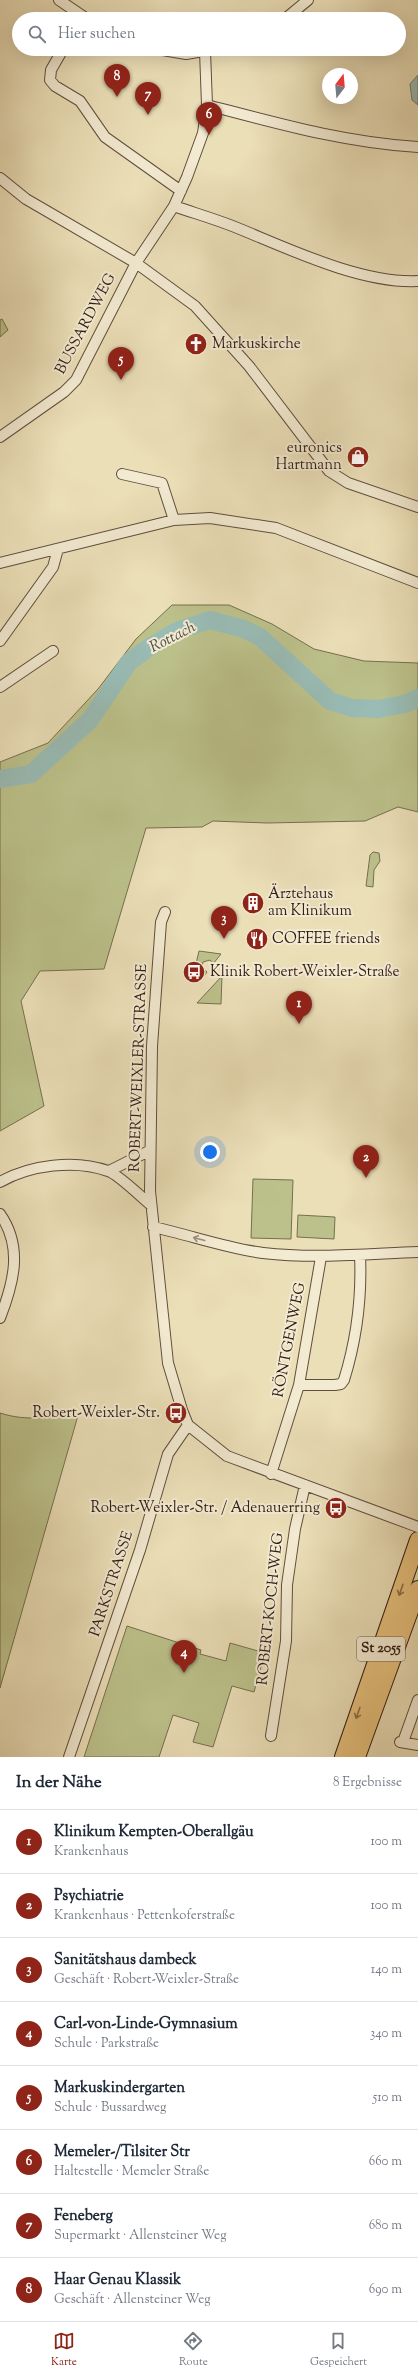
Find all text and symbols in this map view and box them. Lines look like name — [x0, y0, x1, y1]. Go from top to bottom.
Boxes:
search box — [12, 12, 406, 56]
icon: search — [26, 23, 48, 45]
text: Hier suchen — [58, 24, 136, 45]
pin: 8 — [104, 64, 130, 97]
north arrow — [322, 68, 358, 104]
pin: 7 — [135, 82, 161, 115]
pin: 6 — [196, 102, 222, 135]
street label: BUSSARDWEG — [51, 270, 121, 378]
church icon: Markuskirche — [183, 331, 209, 357]
place label: Markuskirche — [212, 334, 301, 355]
pin: 5 — [108, 347, 134, 380]
place label: euronics Hartmann — [276, 438, 342, 476]
shop icon: euronics Hartmann — [345, 444, 371, 470]
water label: Rottach — [146, 616, 200, 659]
place label: Ärztehaus am Klinikum — [268, 883, 352, 922]
building icon: Ärztehaus am Klinikum — [240, 890, 266, 916]
pin: 3 — [211, 906, 237, 939]
restaurant icon: COFFEE friends — [244, 926, 270, 952]
place label: COFFEE friends — [272, 929, 380, 950]
bus stop icon: Klinik Robert-Weixler-Straße — [181, 959, 207, 985]
place label: Klinik Robert-Weixler-Straße — [210, 962, 399, 983]
street label: ROBERT-WEIXLER-STRASSE — [125, 964, 153, 1172]
pin: 1 — [286, 991, 312, 1024]
your location — [200, 1142, 220, 1162]
pin: 2 — [353, 1145, 379, 1178]
one-way arrow — [193, 1235, 206, 1242]
street label: RÖNTGENWEG — [268, 1281, 311, 1399]
bus stop icon: Robert-Weixler-Str. — [163, 1400, 189, 1426]
place label: Robert-Weixler-Str. — [33, 1403, 160, 1424]
bus stop icon: Robert-Weixler-Str. / Adenauerring — [323, 1495, 349, 1521]
place label: Robert-Weixler-Str. / Adenauerring — [90, 1498, 320, 1519]
street label: PARKSTRASSE — [85, 1529, 139, 1639]
street label: ROBERT-KOCH-WEG — [253, 1531, 289, 1687]
one-way arrow — [396, 1584, 404, 1596]
road number: St 2055 — [357, 1637, 405, 1661]
pin: 4 — [171, 1640, 197, 1673]
one-way arrow — [354, 1707, 362, 1719]
text: In der Nähe — [16, 1771, 102, 1795]
text: 8 Ergebnisse — [333, 1774, 402, 1792]
text: Klinikum Kempten-Oberallgäu — [54, 1822, 254, 1843]
text: 1 — [27, 1833, 31, 1851]
text: 100 m — [370, 1833, 402, 1851]
text: Krankenhaus — [54, 1843, 128, 1861]
text: Psychiatrie — [54, 1886, 124, 1907]
text: 2 — [26, 1897, 32, 1915]
text: 100 m — [370, 1897, 402, 1915]
text: Krankenhaus · Pettenkoferstraße — [54, 1907, 235, 1925]
text: Sanitätshaus dambeck — [54, 1950, 197, 1971]
text: 3 — [26, 1961, 32, 1979]
text: 140 m — [371, 1961, 402, 1979]
text: Geschäft · Robert-Weixler-Straße — [54, 1971, 239, 1989]
text: Carl-von-Linde-Gymnasium — [54, 2014, 238, 2035]
text: 4 — [26, 2025, 32, 2043]
text: 340 m — [370, 2025, 402, 2043]
text: Schule · Parkstraße — [54, 2035, 159, 2053]
text: Markuskindergarten — [54, 2078, 185, 2099]
text: 5 — [27, 2089, 31, 2107]
text: 510 m — [373, 2089, 402, 2107]
text: Schule · Bussardweg — [54, 2099, 166, 2117]
text: Memeler-/Tilsiter Str — [54, 2142, 190, 2163]
text: 6 — [26, 2153, 32, 2171]
text: 660 m — [369, 2153, 402, 2171]
text: Haltestelle · Memeler Straße — [54, 2163, 209, 2181]
text: Feneberg — [54, 2206, 113, 2227]
text: 7 — [26, 2217, 32, 2235]
text: 680 m — [369, 2217, 402, 2235]
text: Supermarkt · Allensteiner Weg — [54, 2227, 227, 2245]
text: Haar Genau Klassik — [54, 2270, 181, 2291]
text: 8 — [26, 2281, 32, 2299]
text: 690 m — [369, 2281, 402, 2299]
text: Geschäft · Allensteiner Weg — [54, 2291, 211, 2309]
tab: Karte — [51, 2330, 77, 2370]
tab: Route — [179, 2330, 208, 2370]
tab: Gespeichert — [310, 2330, 367, 2370]

